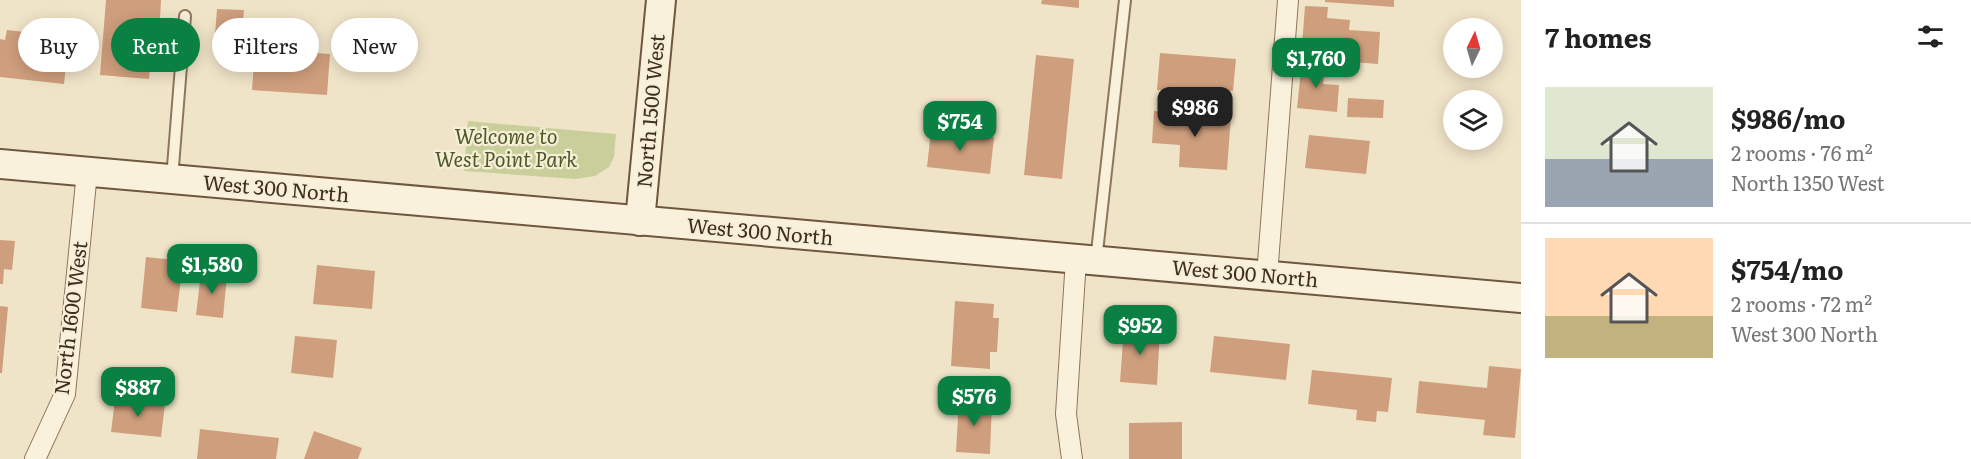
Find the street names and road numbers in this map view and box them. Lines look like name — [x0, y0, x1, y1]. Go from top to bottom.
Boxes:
street label: North 1500 West — [627, 33, 671, 189]
street label: West 300 North — [202, 166, 351, 208]
street label: West 300 North — [686, 209, 835, 251]
street label: North 1600 West — [45, 239, 93, 397]
street label: West 300 North — [1171, 251, 1320, 293]

